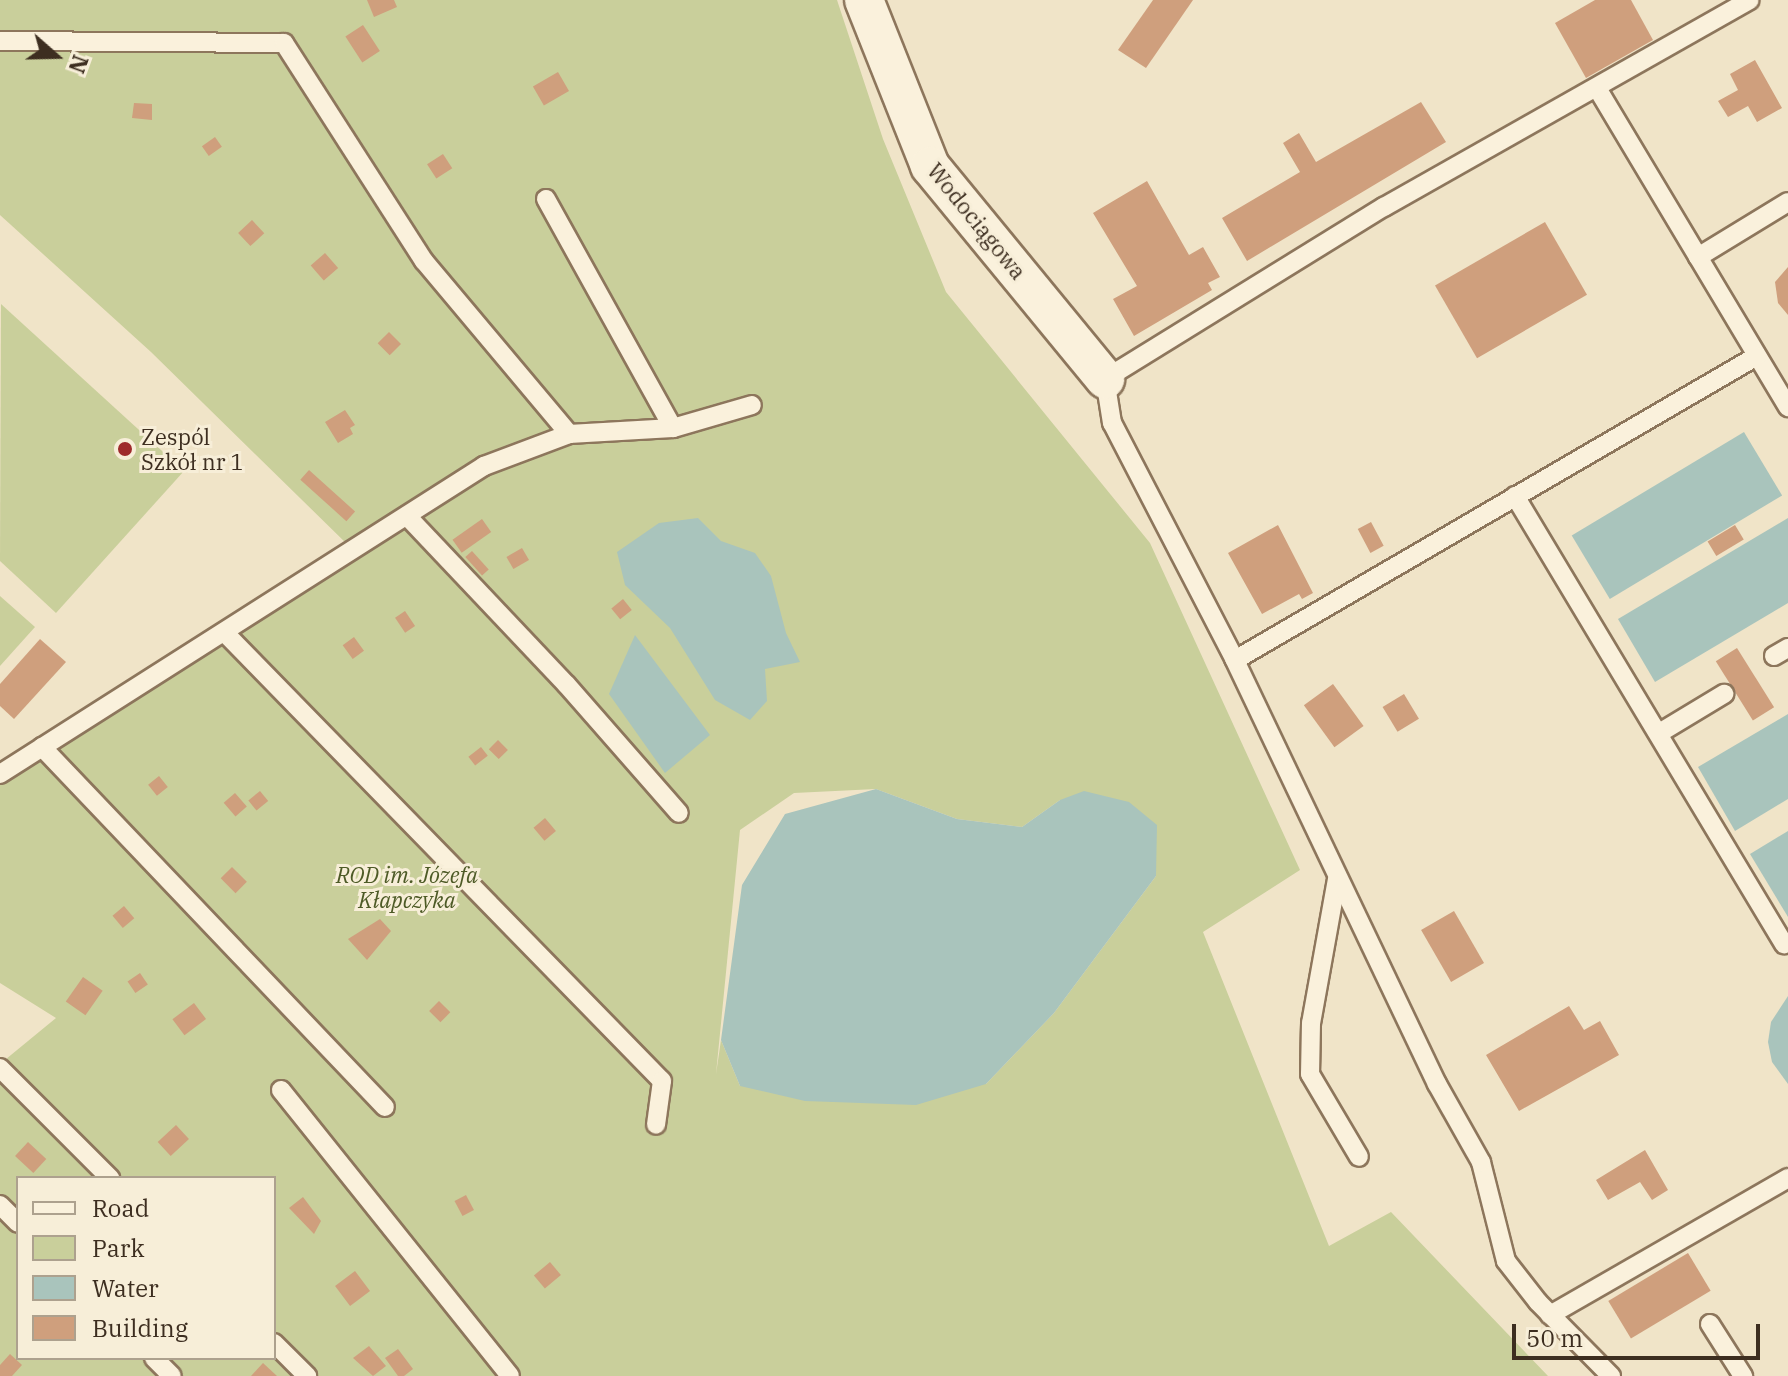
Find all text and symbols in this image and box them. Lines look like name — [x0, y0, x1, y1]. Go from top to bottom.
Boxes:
north arrow — [16, 16, 96, 96]
text: N — [62, 51, 96, 78]
street label: Wodociągowa — [922, 157, 1032, 285]
place label: Zespól Szkół nr 1 — [141, 423, 244, 474]
marker: Zespól Szkół nr 1 — [116, 440, 134, 458]
park label: ROD im. Józefa Kłapczyka — [336, 861, 478, 912]
legend — [16, 1176, 276, 1360]
text: Road — [92, 1192, 149, 1224]
text: Park — [92, 1232, 144, 1264]
text: Water — [92, 1272, 159, 1304]
scale bar — [1516, 1308, 1764, 1358]
text: Building — [92, 1312, 188, 1344]
text: 50 m — [1526, 1322, 1583, 1354]

